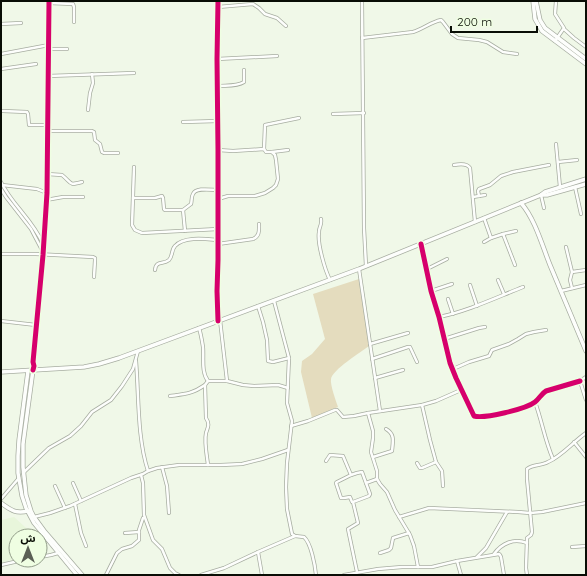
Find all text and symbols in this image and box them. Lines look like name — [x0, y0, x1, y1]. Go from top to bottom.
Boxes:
scale bar — [451, 8, 537, 34]
text: 200 m — [457, 14, 492, 29]
north arrow — [8, 528, 48, 568]
text: ش — [20, 531, 36, 545]

